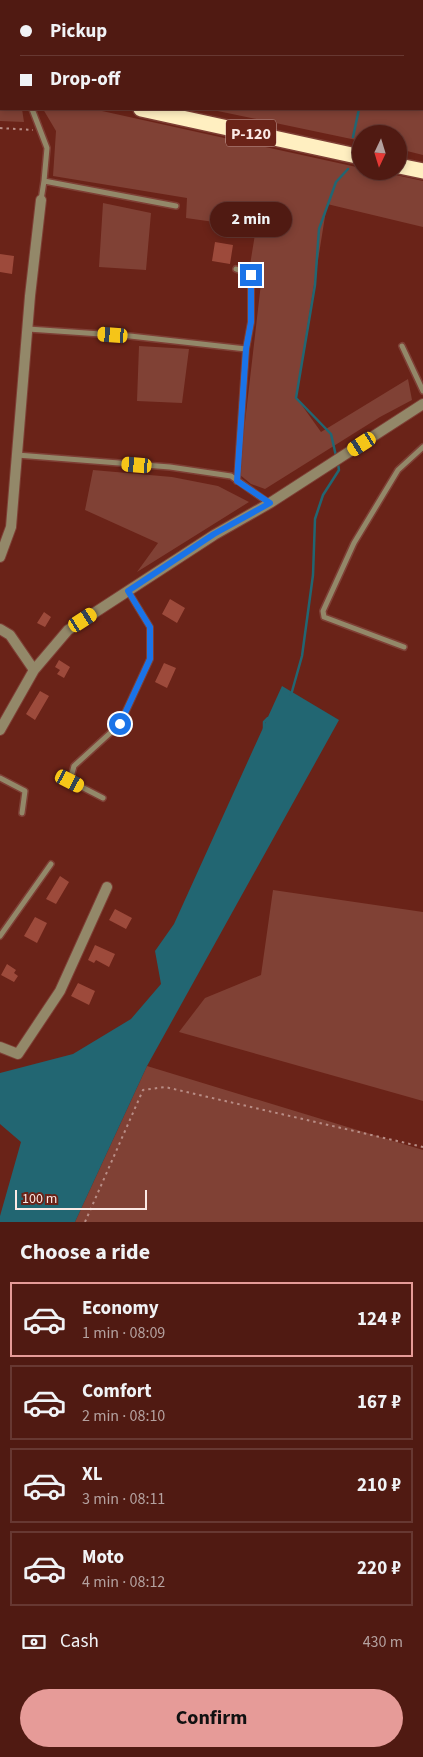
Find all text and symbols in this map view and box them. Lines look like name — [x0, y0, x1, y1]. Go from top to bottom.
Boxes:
text: Pickup — [50, 18, 107, 45]
text: Drop-off — [50, 66, 120, 93]
road number: Р-120 — [226, 120, 276, 146]
north arrow — [352, 125, 408, 180]
map controls — [352, 125, 407, 180]
callout: 2 min — [210, 202, 292, 238]
text: 2 min — [232, 208, 270, 230]
route end — [240, 264, 262, 286]
car — [97, 326, 128, 344]
car — [345, 430, 378, 458]
car — [121, 456, 152, 474]
car — [66, 606, 99, 634]
route start — [109, 713, 131, 735]
car — [53, 768, 86, 794]
scale bar — [15, 1187, 148, 1210]
text: 100 m — [22, 1189, 57, 1209]
text: Choose a ride — [20, 1236, 150, 1268]
text: Economy — [82, 1295, 159, 1322]
icon: car — [22, 1297, 67, 1342]
text: 124 ₽ — [357, 1306, 401, 1333]
text: 1 min · 08:09 — [82, 1322, 165, 1344]
text: Comfort — [82, 1378, 152, 1405]
icon: car — [22, 1380, 67, 1425]
text: 167 ₽ — [357, 1389, 401, 1416]
text: 2 min · 08:10 — [82, 1405, 165, 1427]
text: XL — [82, 1461, 103, 1488]
icon: car — [22, 1463, 67, 1508]
text: 210 ₽ — [357, 1472, 401, 1499]
text: 3 min · 08:11 — [82, 1488, 165, 1510]
text: Moto — [82, 1544, 124, 1571]
icon: car — [22, 1546, 67, 1591]
text: 220 ₽ — [357, 1555, 401, 1582]
text: 4 min · 08:12 — [82, 1571, 165, 1593]
icon: cash — [20, 1628, 48, 1656]
text: Cash — [60, 1628, 99, 1655]
text: 430 m — [363, 1631, 403, 1653]
button: Confirm — [20, 1689, 403, 1747]

